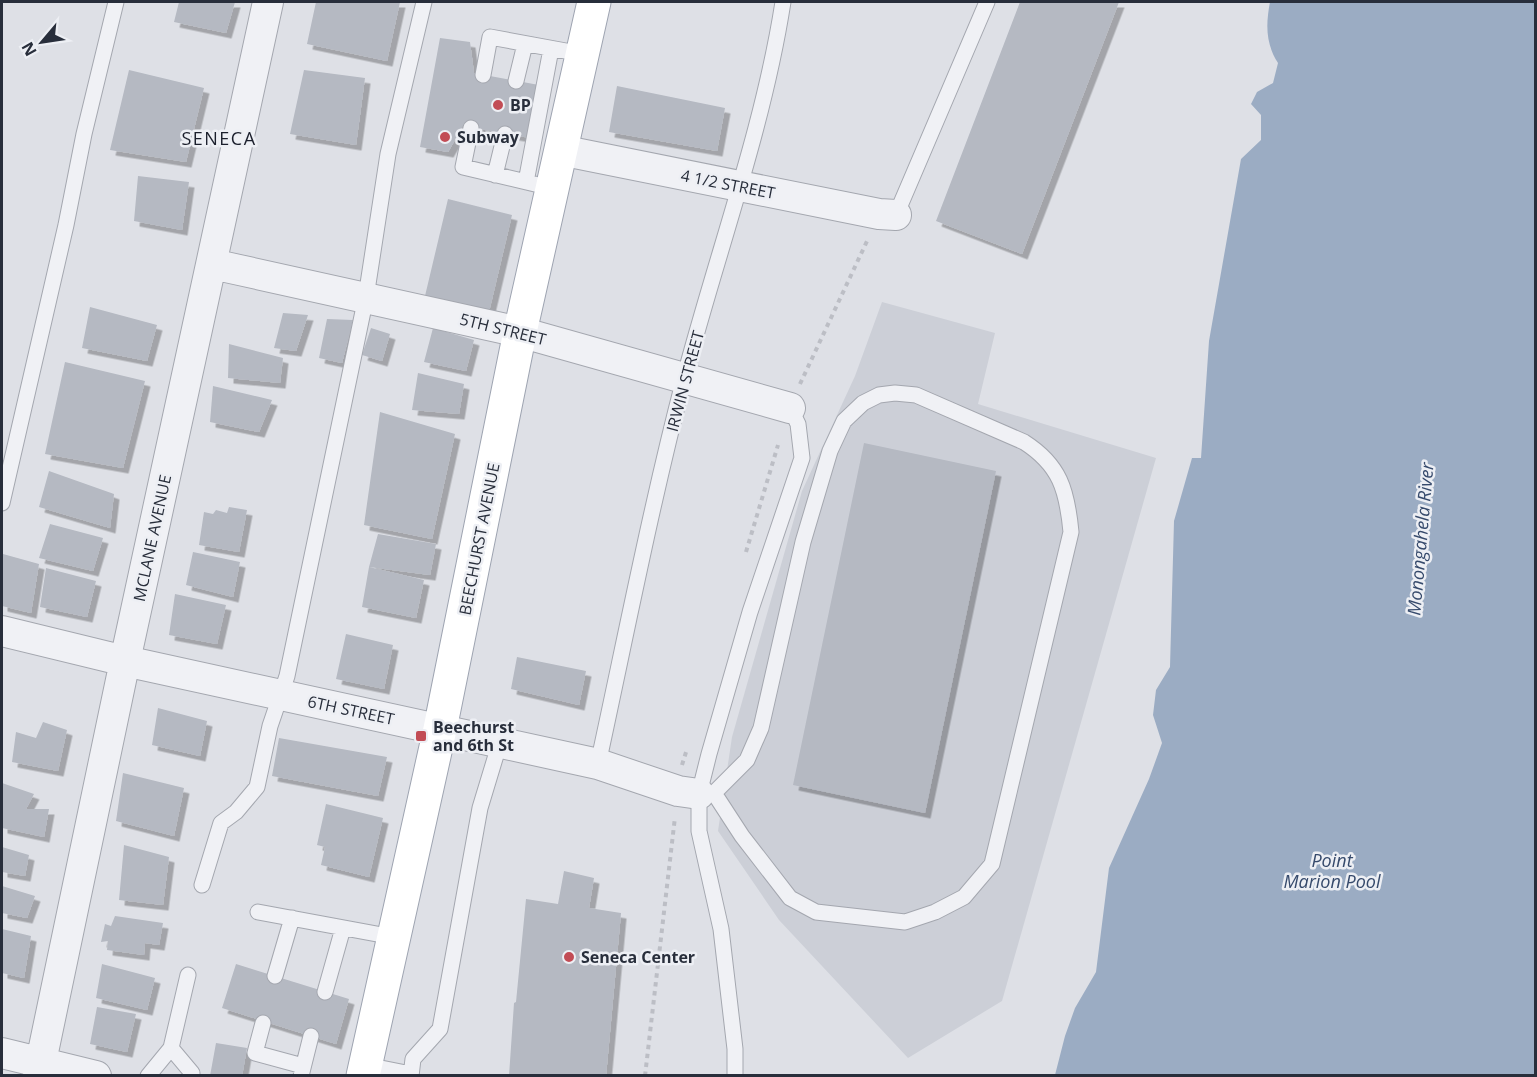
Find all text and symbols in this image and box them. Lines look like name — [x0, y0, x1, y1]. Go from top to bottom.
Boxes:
north arrow — [12, 12, 72, 72]
text: N — [16, 38, 42, 60]
place label: BP — [510, 94, 531, 116]
marker: BP — [491, 98, 505, 112]
district label: SENECA — [181, 126, 257, 150]
place label: Subway — [457, 126, 520, 148]
marker: Subway — [438, 130, 452, 144]
street label: 4 1/2 STREET — [679, 164, 777, 204]
street label: 5TH STREET — [458, 308, 549, 350]
street label: IRWIN STREET — [661, 328, 709, 434]
street label: BEECHURST AVENUE — [453, 461, 505, 617]
water label: Monongahela River — [1401, 461, 1439, 616]
street label: MCLANE AVENUE — [128, 473, 176, 603]
street label: 6TH STREET — [306, 690, 396, 730]
place label: Beechurst and 6th St — [433, 716, 514, 756]
marker: Beechurst and 6th St — [414, 729, 428, 743]
water label: Point Marion Pool — [1283, 848, 1381, 893]
place label: Seneca Center — [581, 946, 695, 968]
marker: Seneca Center — [562, 950, 576, 964]

